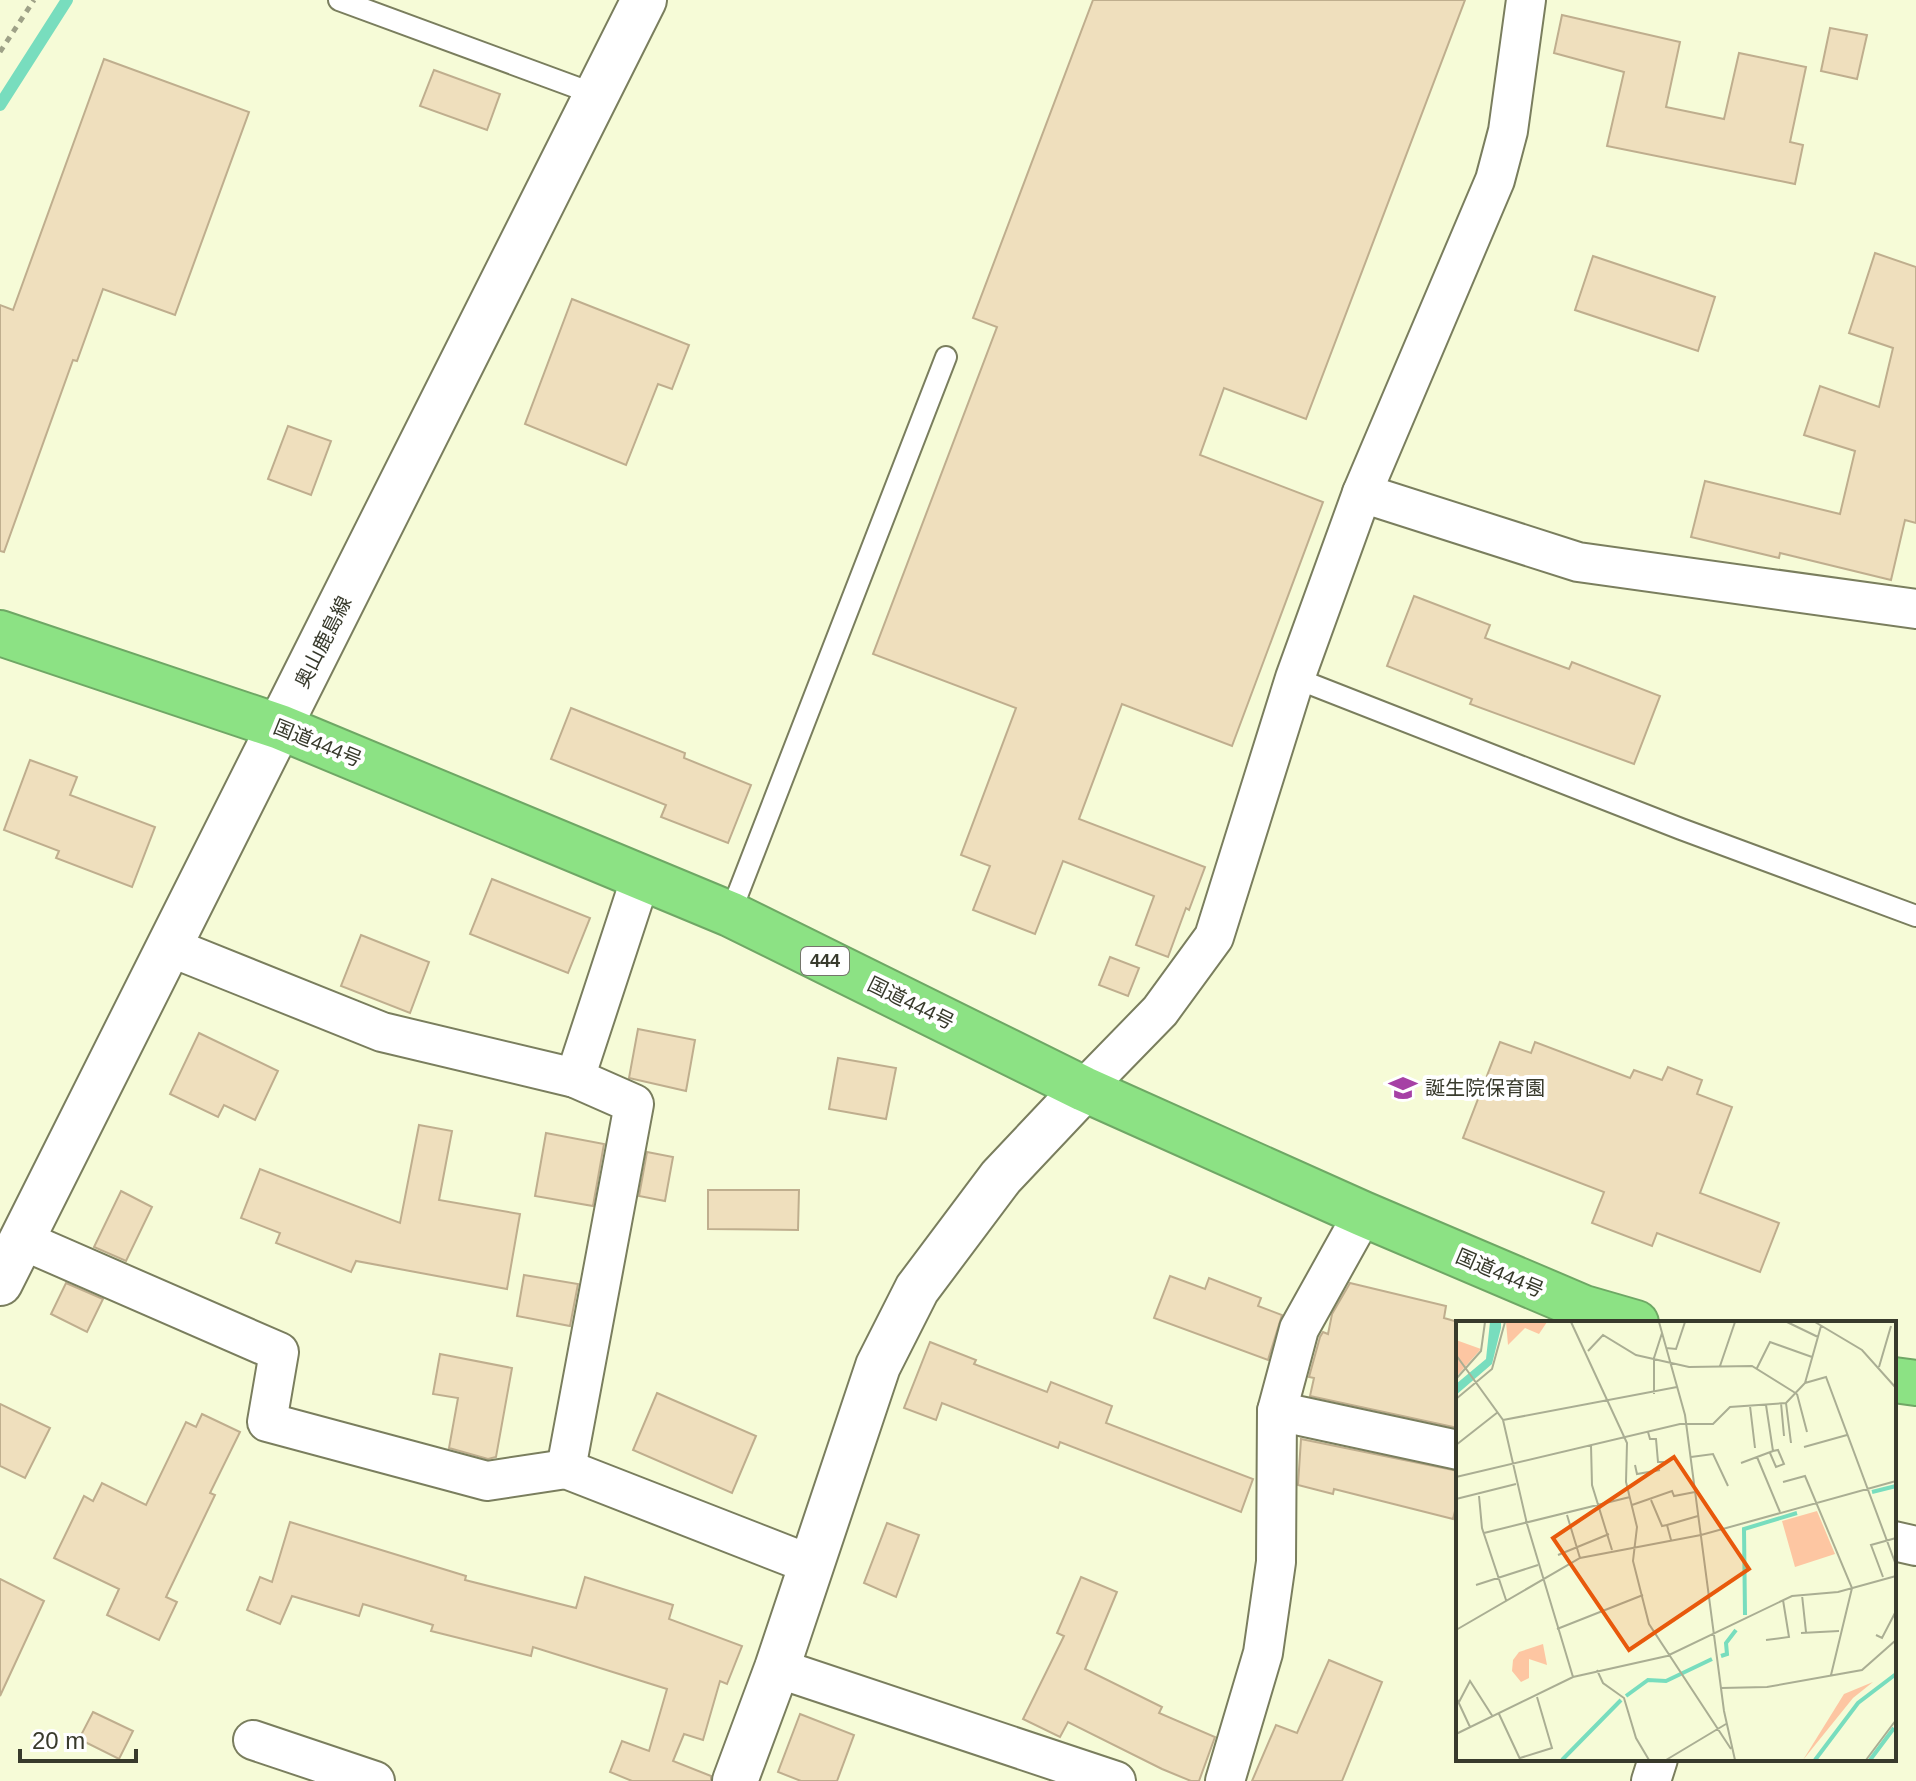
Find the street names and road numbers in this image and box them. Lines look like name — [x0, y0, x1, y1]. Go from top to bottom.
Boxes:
street label: 奥山鹿島線 — [290, 592, 356, 692]
street label: 国道444号 — [271, 715, 365, 771]
road number: 444 — [801, 947, 849, 975]
street label: 国道444号 — [864, 973, 958, 1033]
street label: 国道444号 — [1453, 1245, 1547, 1301]

